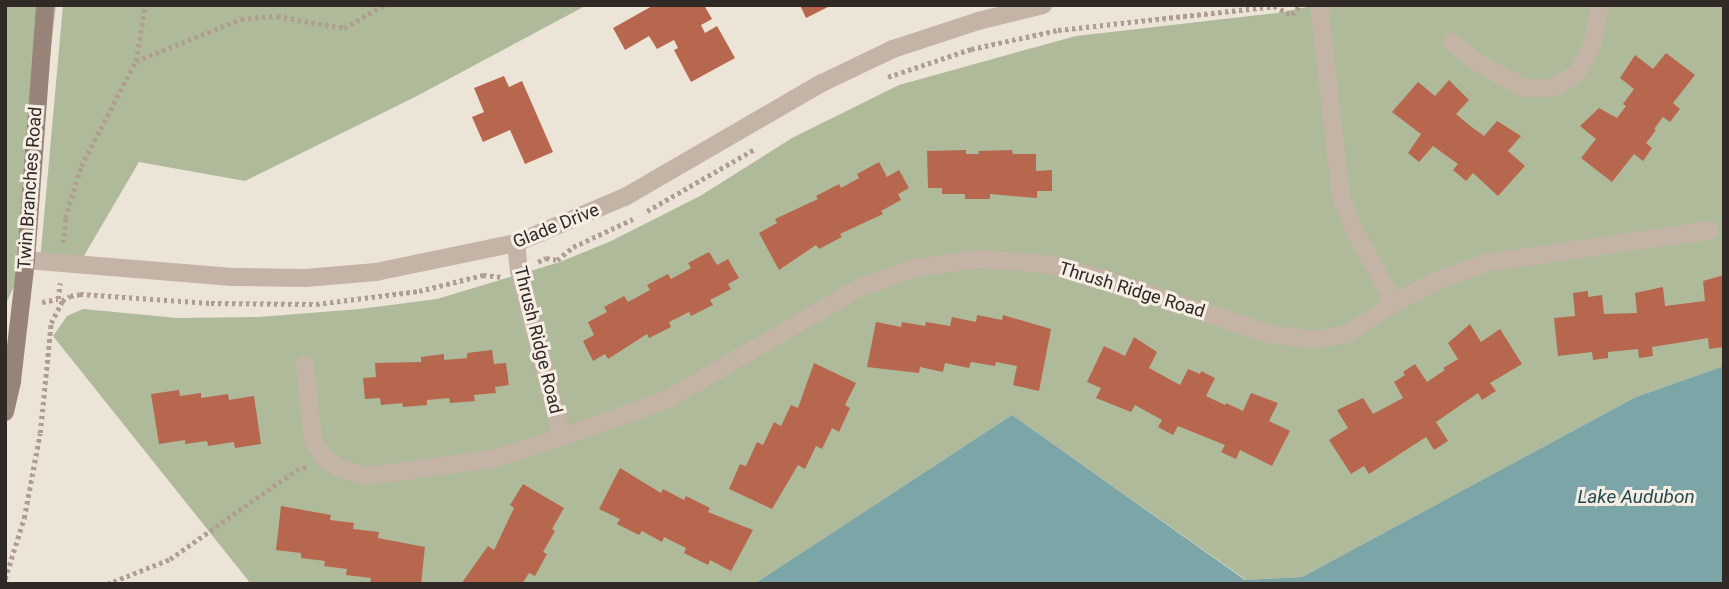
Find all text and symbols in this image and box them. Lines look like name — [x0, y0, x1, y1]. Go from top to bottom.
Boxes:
street label: Twin Branches Road — [14, 106, 46, 270]
street label: Glade Drive — [510, 199, 602, 253]
street label: Thrush Ridge Road — [1056, 258, 1208, 322]
street label: Thrush Ridge Road — [509, 264, 567, 416]
water label: Lake Audubon — [1577, 486, 1695, 508]

